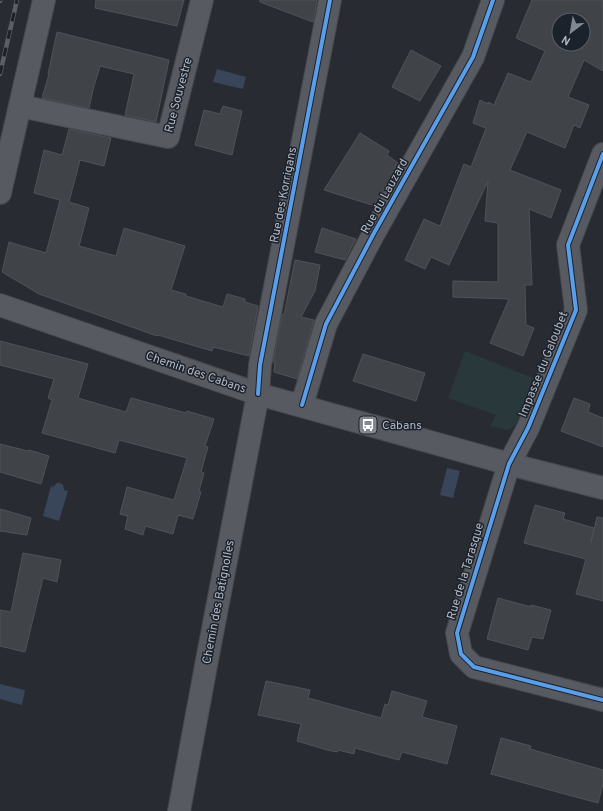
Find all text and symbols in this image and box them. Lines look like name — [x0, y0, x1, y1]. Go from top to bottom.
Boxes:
north arrow — [551, 12, 591, 52]
text: N — [559, 32, 573, 48]
street label: Rue Souvestre — [161, 56, 197, 135]
street label: Rue des Korrigans — [267, 146, 301, 245]
street label: Rue du Lauzard — [358, 156, 412, 237]
street label: Impasse du Galoubet — [515, 309, 572, 420]
street label: Chemin des Cabans — [143, 348, 248, 398]
bus stop icon: Cabans — [357, 414, 379, 436]
place label: Cabans — [382, 418, 422, 434]
street label: Rue de la Tarasque — [444, 521, 488, 622]
street label: Chemin des Batignolles — [199, 539, 239, 665]

